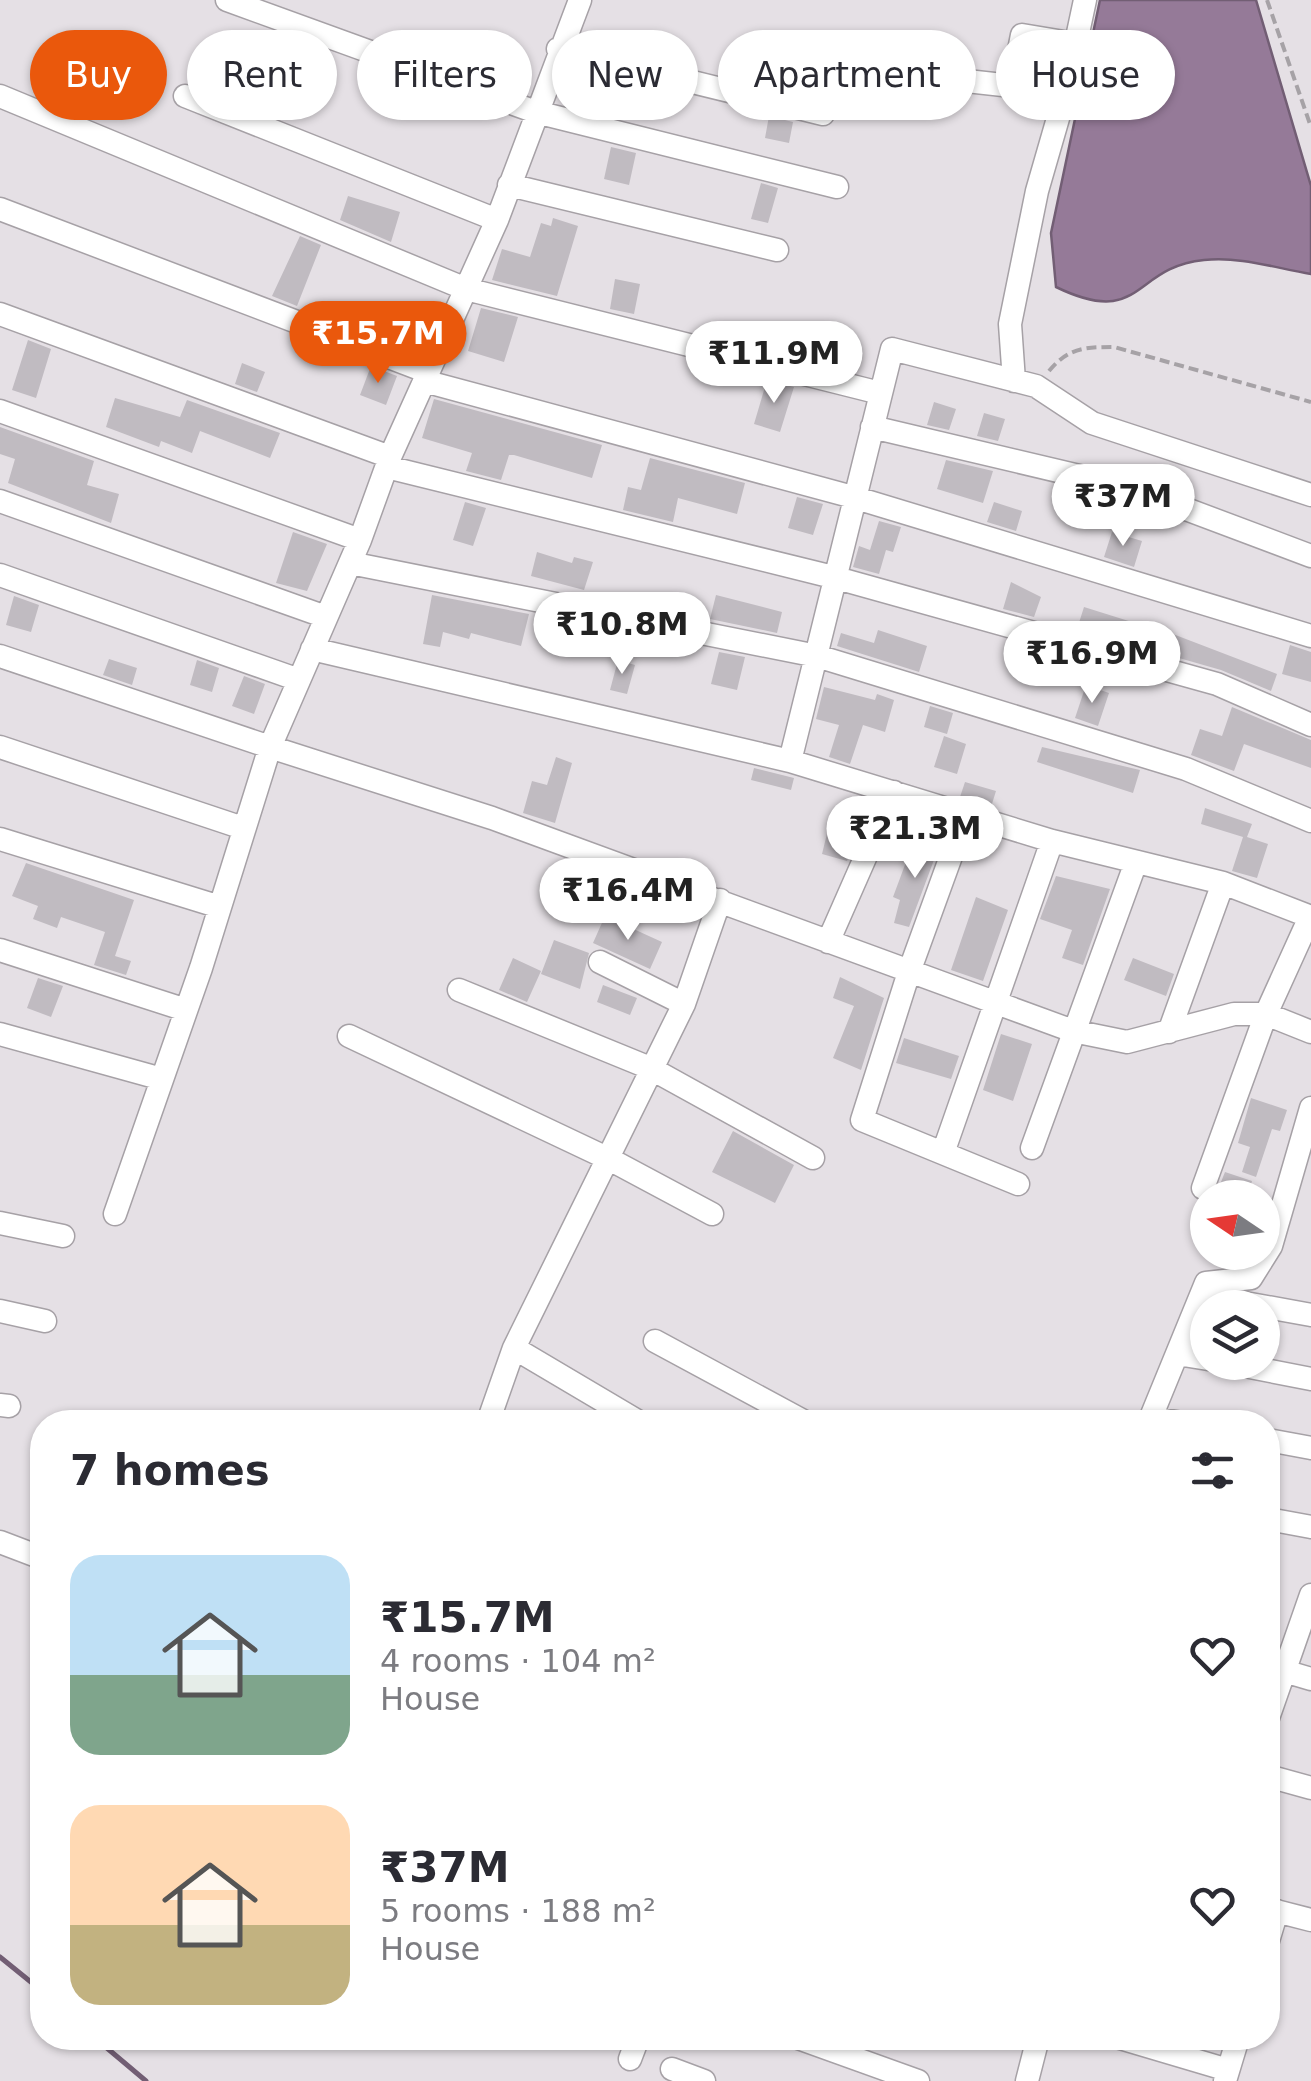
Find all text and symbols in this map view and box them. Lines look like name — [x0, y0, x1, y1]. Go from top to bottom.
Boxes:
chip: Buy — [30, 30, 167, 120]
chip: Rent — [187, 30, 337, 120]
chip: Filters — [357, 30, 532, 120]
chip: New — [552, 30, 698, 120]
chip: Apartment — [718, 30, 976, 120]
chip: House — [996, 30, 1175, 120]
pin: ₹15.7M — [297, 301, 459, 386]
text: ₹15.7M — [311, 314, 445, 352]
pin: ₹11.9M — [693, 321, 855, 406]
text: ₹11.9M — [707, 334, 841, 372]
pin: ₹37M — [1064, 464, 1182, 549]
text: ₹37M — [1074, 477, 1172, 515]
pin: ₹10.8M — [541, 592, 703, 677]
text: ₹10.8M — [555, 605, 689, 643]
pin: ₹16.9M — [1011, 621, 1173, 706]
text: ₹16.9M — [1025, 634, 1159, 672]
pin: ₹21.3M — [834, 796, 996, 881]
text: ₹21.3M — [848, 809, 982, 847]
pin: ₹16.4M — [547, 858, 709, 943]
text: ₹16.4M — [561, 871, 695, 909]
north arrow — [1190, 1180, 1280, 1270]
map controls — [1190, 1180, 1280, 1380]
button: layers — [1190, 1290, 1280, 1380]
icon: filters — [1185, 1443, 1240, 1498]
text: 7 homes — [70, 1446, 270, 1495]
text: ₹15.7M — [380, 1593, 555, 1642]
icon: home — [150, 1595, 270, 1715]
icon: heart — [1185, 1628, 1240, 1683]
text: 4 rooms · 104 m² — [380, 1642, 656, 1680]
text: House — [380, 1680, 480, 1718]
text: ₹37M — [380, 1843, 509, 1892]
icon: home — [150, 1845, 270, 1965]
icon: heart — [1185, 1878, 1240, 1933]
text: 5 rooms · 188 m² — [380, 1892, 656, 1930]
text: House — [380, 1930, 480, 1968]

